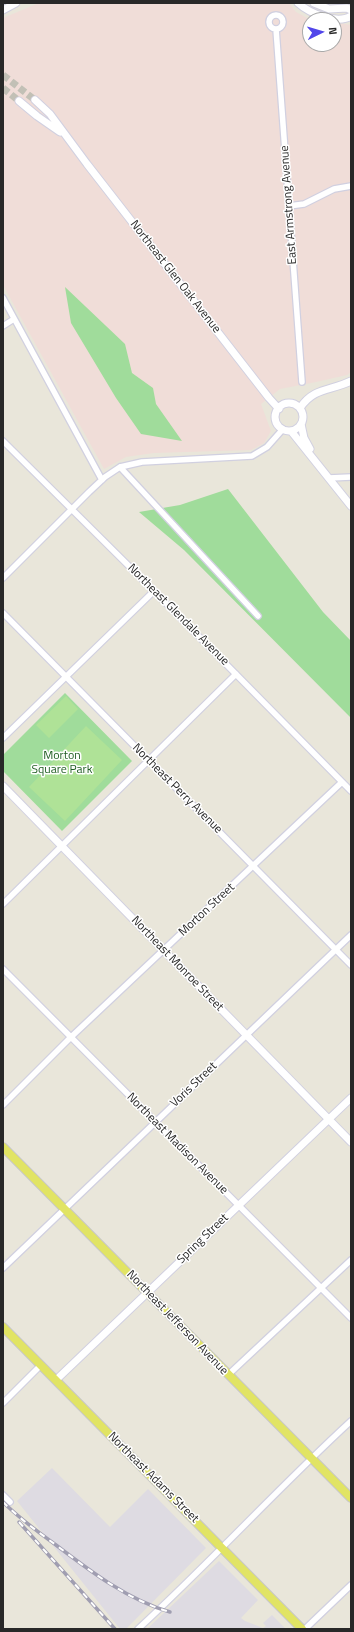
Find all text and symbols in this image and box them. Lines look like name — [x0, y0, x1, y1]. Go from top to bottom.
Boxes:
north arrow — [302, 12, 342, 52]
text: N — [325, 27, 341, 36]
street label: East Armstrong Avenue — [278, 145, 300, 265]
street label: Northeast Glen Oak Avenue — [127, 218, 223, 336]
street label: Northeast Glendale Avenue — [124, 561, 232, 669]
street label: Northeast Perry Avenue — [129, 741, 225, 837]
park label: Morton Square Park — [32, 749, 92, 777]
street label: Morton Street — [176, 880, 238, 940]
street label: Northeast Monroe Street — [128, 913, 226, 1015]
street label: Voris Street — [168, 1059, 220, 1111]
street label: Northeast Madison Avenue — [123, 1090, 231, 1198]
street label: Spring Street — [174, 1211, 232, 1267]
street label: Northeast Jefferson Avenue — [123, 1268, 231, 1378]
street label: Northeast Adams Street — [105, 1430, 201, 1526]

